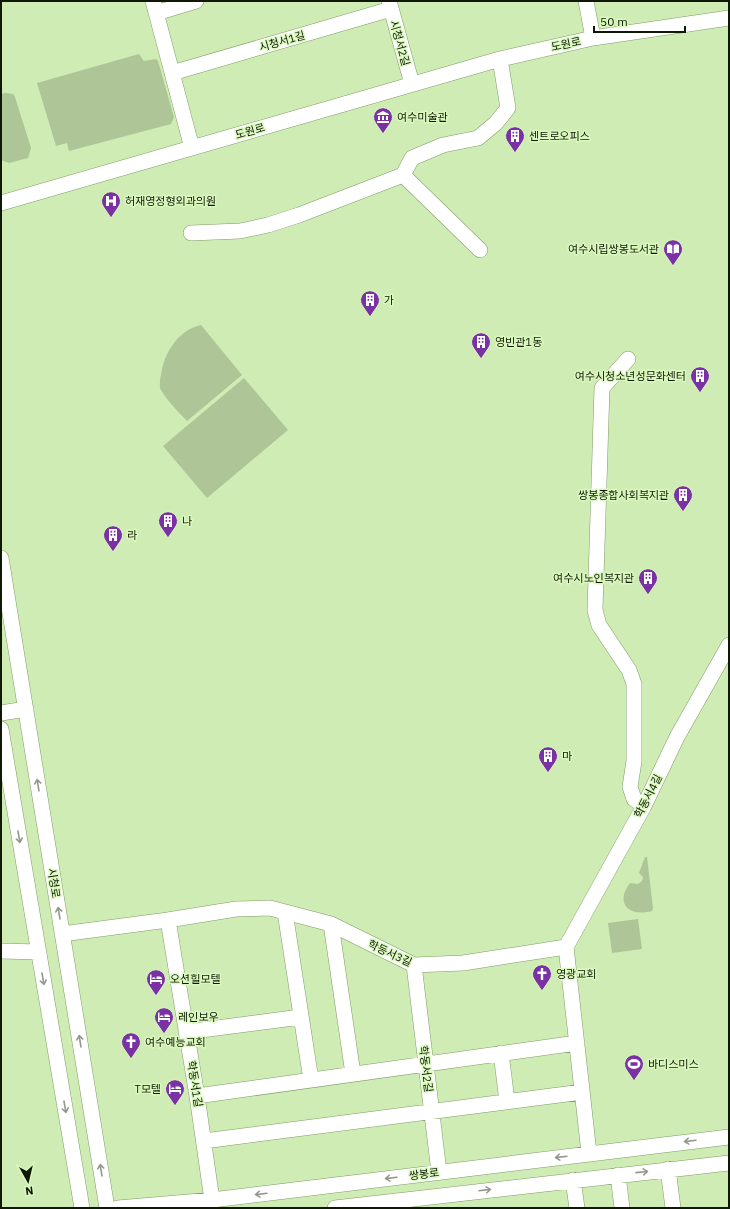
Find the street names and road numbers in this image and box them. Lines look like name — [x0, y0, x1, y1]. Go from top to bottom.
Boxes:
street label: 시청서2길 — [387, 18, 413, 68]
street label: 시청서1길 — [257, 28, 307, 54]
street label: 도원로 — [550, 34, 582, 54]
street label: 도원로 — [233, 120, 267, 142]
street label: 학동서4길 — [631, 772, 665, 820]
street label: 시청로 — [45, 867, 63, 899]
street label: 학동서3길 — [366, 937, 414, 969]
street label: 학동서2길 — [416, 1045, 436, 1093]
street label: 학동서1길 — [184, 1060, 206, 1108]
street label: 쌍봉로 — [408, 1165, 440, 1183]

